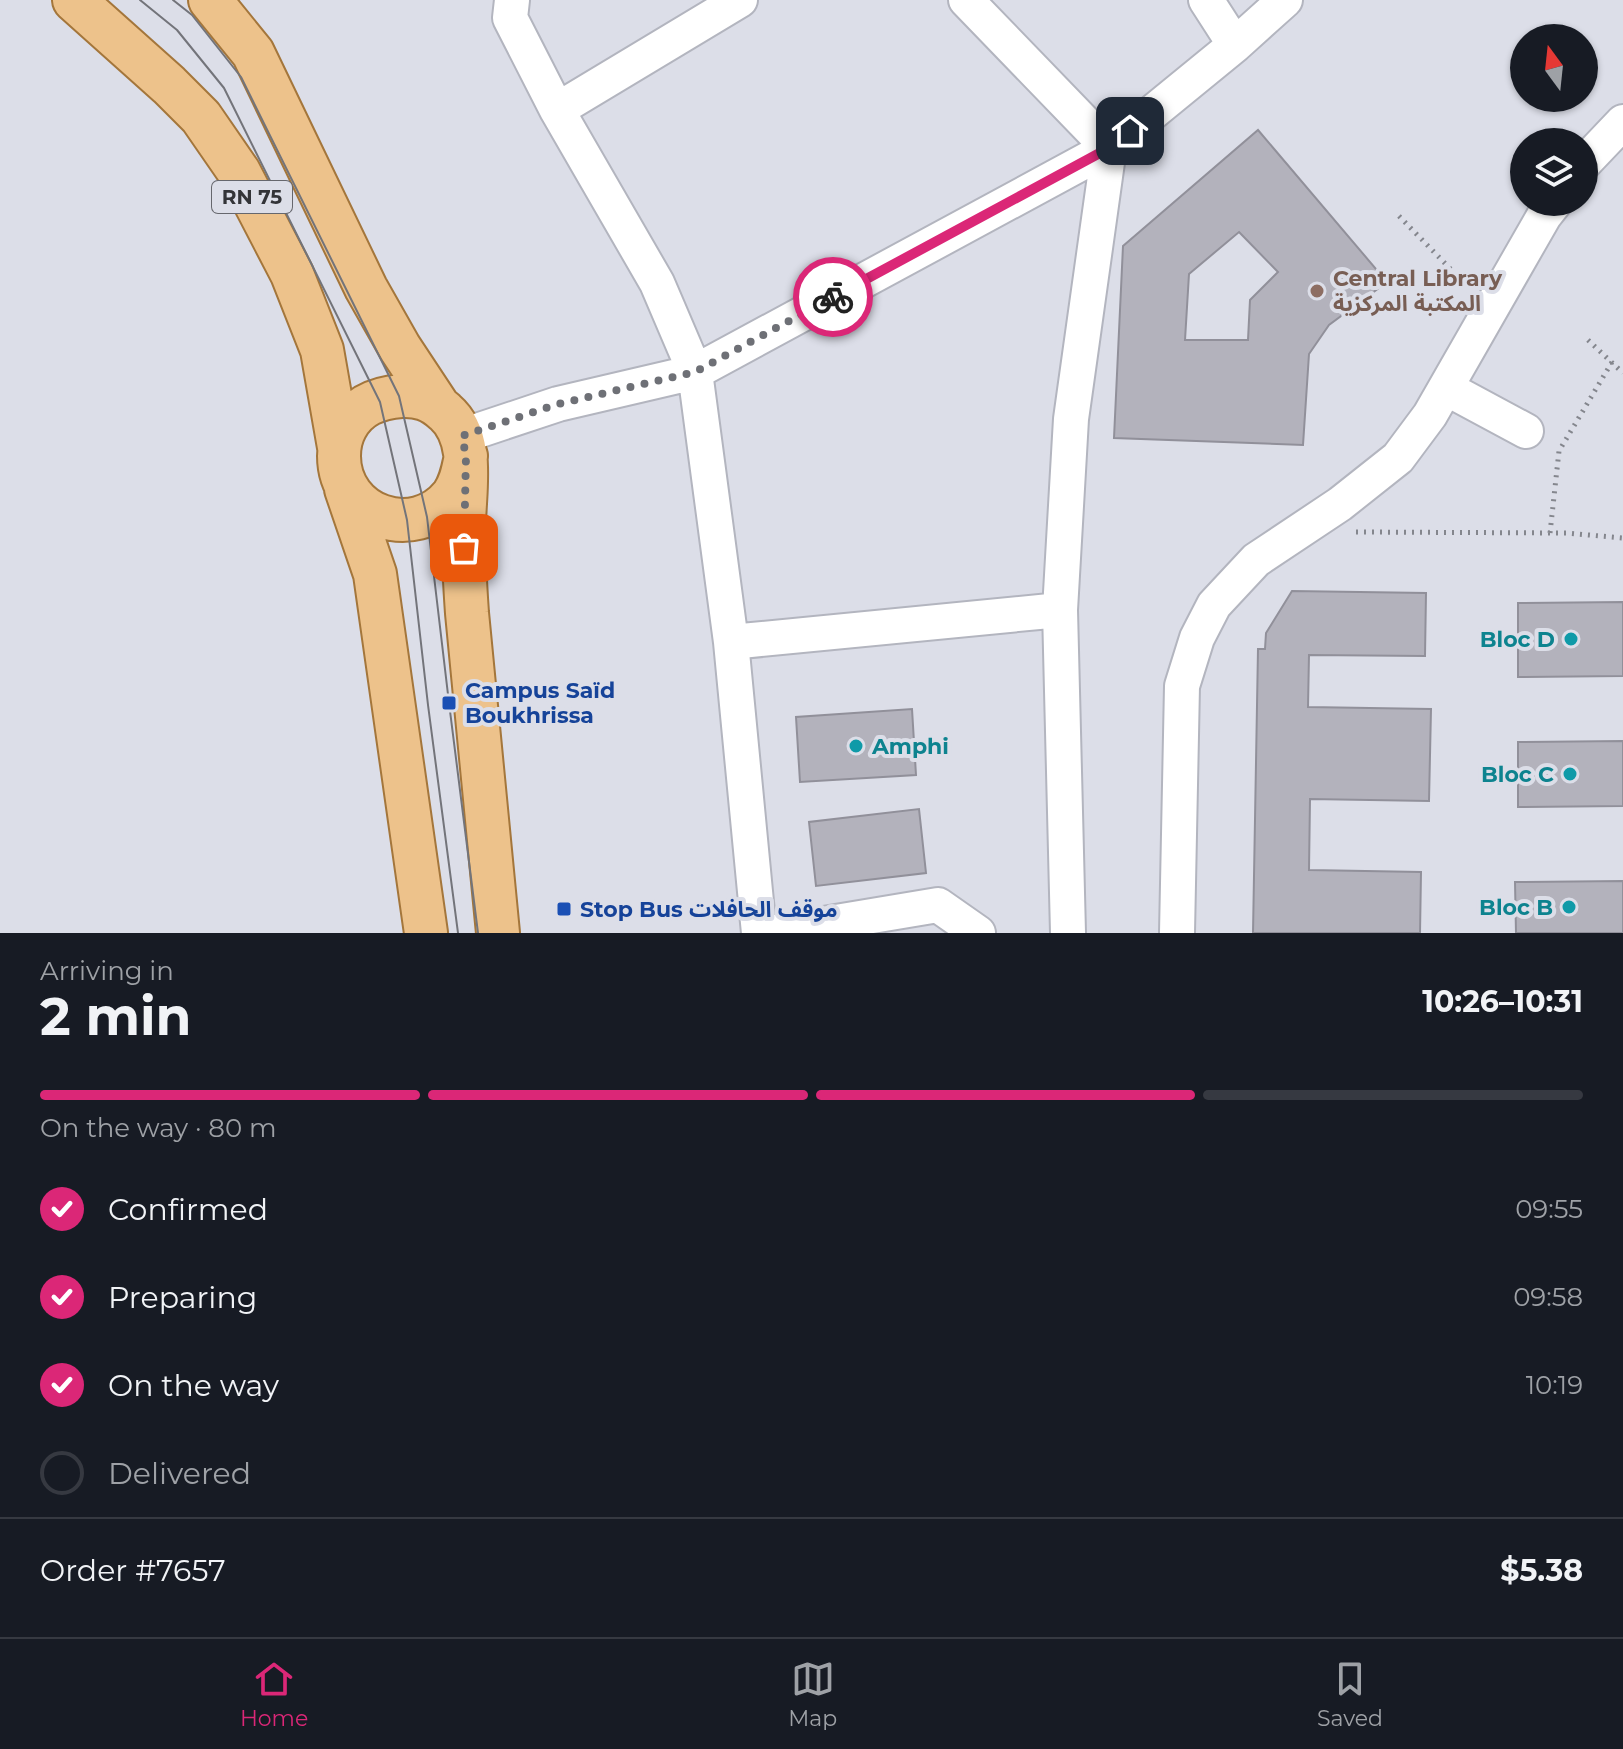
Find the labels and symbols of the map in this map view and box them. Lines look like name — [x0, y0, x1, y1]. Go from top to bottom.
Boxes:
north arrow — [1510, 24, 1598, 112]
pin — [1096, 97, 1164, 165]
road number: RN 75 — [212, 181, 292, 213]
courier — [793, 257, 873, 337]
place label: Central Library المكتبة المركزية — [1333, 265, 1503, 317]
marker: Central Library المكتبة المركزية — [1308, 282, 1326, 300]
pin — [430, 514, 498, 582]
place label: Bloc D — [1480, 626, 1555, 653]
marker: Bloc D — [1562, 630, 1580, 648]
place label: Campus Saïd Boukhrissa — [465, 677, 615, 729]
marker: Campus Saïd Boukhrissa — [440, 694, 458, 712]
place label: Amphi — [871, 733, 949, 760]
marker: Amphi — [847, 737, 865, 755]
place label: Bloc C — [1481, 761, 1554, 788]
marker: Bloc C — [1561, 765, 1579, 783]
place label: Bloc B — [1479, 894, 1553, 921]
place label: Stop Bus موقف الحافلات — [580, 896, 838, 923]
marker: Bloc B — [1560, 898, 1578, 916]
marker: Stop Bus موقف الحافلات — [555, 900, 573, 918]

